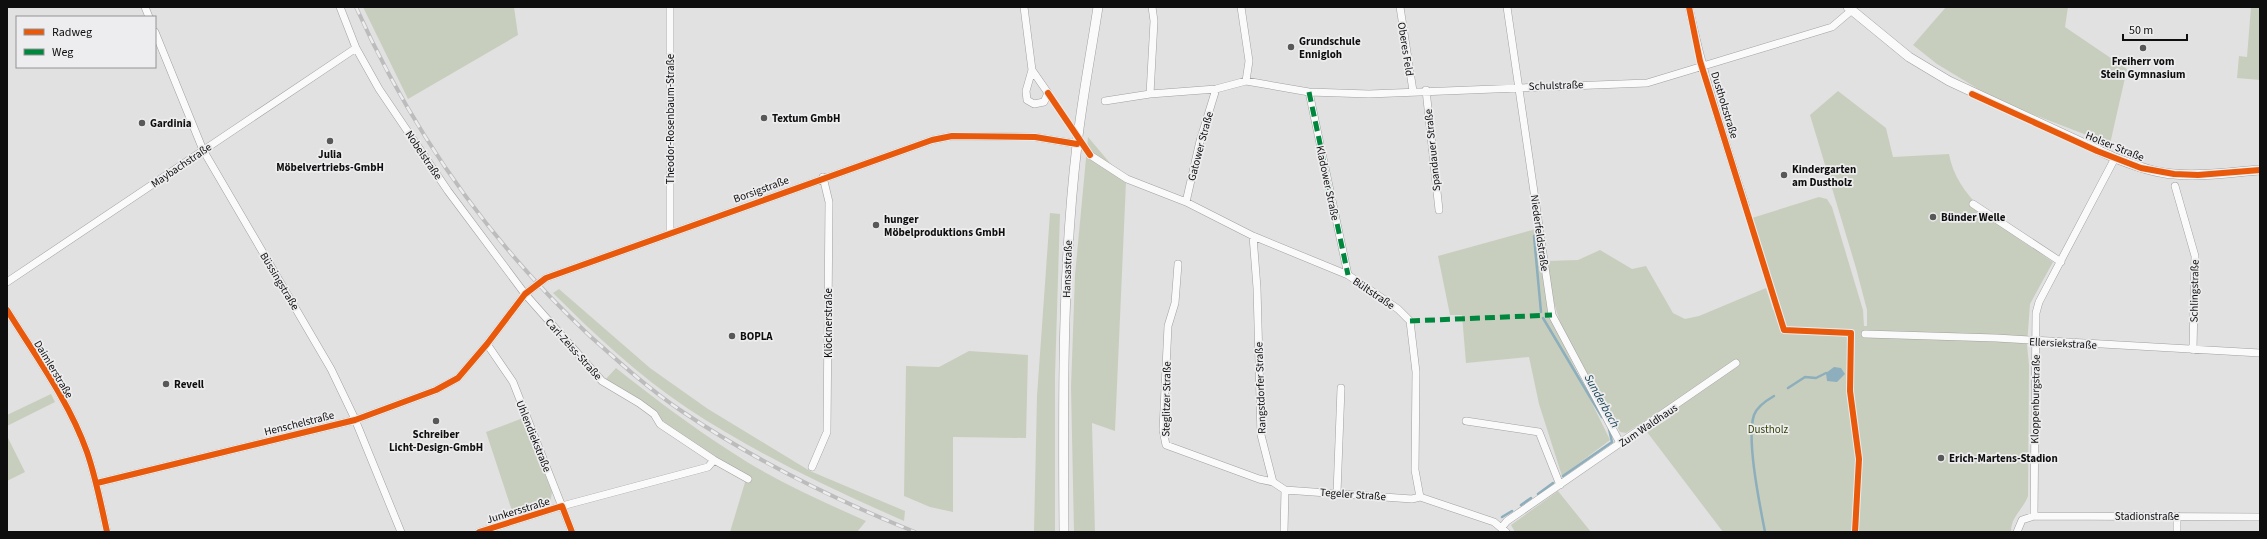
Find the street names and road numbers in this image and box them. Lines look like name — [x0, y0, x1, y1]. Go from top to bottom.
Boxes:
street label: Oberes Feld — [1394, 21, 1417, 77]
street label: Theodor-Rosenbaum-Straße — [663, 53, 678, 184]
street label: Dustholzstraße — [1707, 70, 1742, 141]
street label: Schulstraße — [1528, 77, 1584, 94]
street label: Spandauer Straße — [1421, 107, 1444, 192]
street label: Gatower Straße — [1184, 109, 1217, 182]
street label: Nobelstraße — [402, 128, 446, 183]
street label: Holser Straße — [2083, 128, 2147, 165]
street label: Maybachstraße — [148, 139, 215, 191]
street label: Kladower Straße — [1312, 144, 1343, 223]
street label: Borsigstraße — [731, 172, 792, 206]
street label: Niederfeldstraße — [1527, 194, 1552, 273]
street label: Hansastraße — [1059, 239, 1076, 298]
street label: Büssingstraße — [256, 250, 303, 313]
street label: Schlingstraße — [2186, 259, 2203, 323]
street label: Bültstraße — [1350, 274, 1398, 313]
street label: Klöcknerstraße — [821, 288, 836, 358]
street label: Carl-Zeiss-Straße — [542, 315, 606, 384]
street label: Ellersiekstraße — [2029, 334, 2098, 353]
street label: Daimlerstraße — [30, 337, 77, 402]
street label: Rangstdorfer Straße — [1251, 341, 1270, 434]
street label: Kloppenburgstraße — [2027, 354, 2044, 444]
street label: Steglitzer Straße — [1158, 361, 1175, 437]
street label: Uhlendiekstraße — [512, 398, 555, 475]
street label: Zum Waldhaus — [1616, 400, 1681, 451]
street label: Henschelstraße — [263, 407, 336, 439]
street label: Tegeler Straße — [1320, 485, 1387, 504]
street label: Junkersstraße — [485, 494, 552, 527]
street label: Stadionstraße — [2115, 509, 2180, 524]

